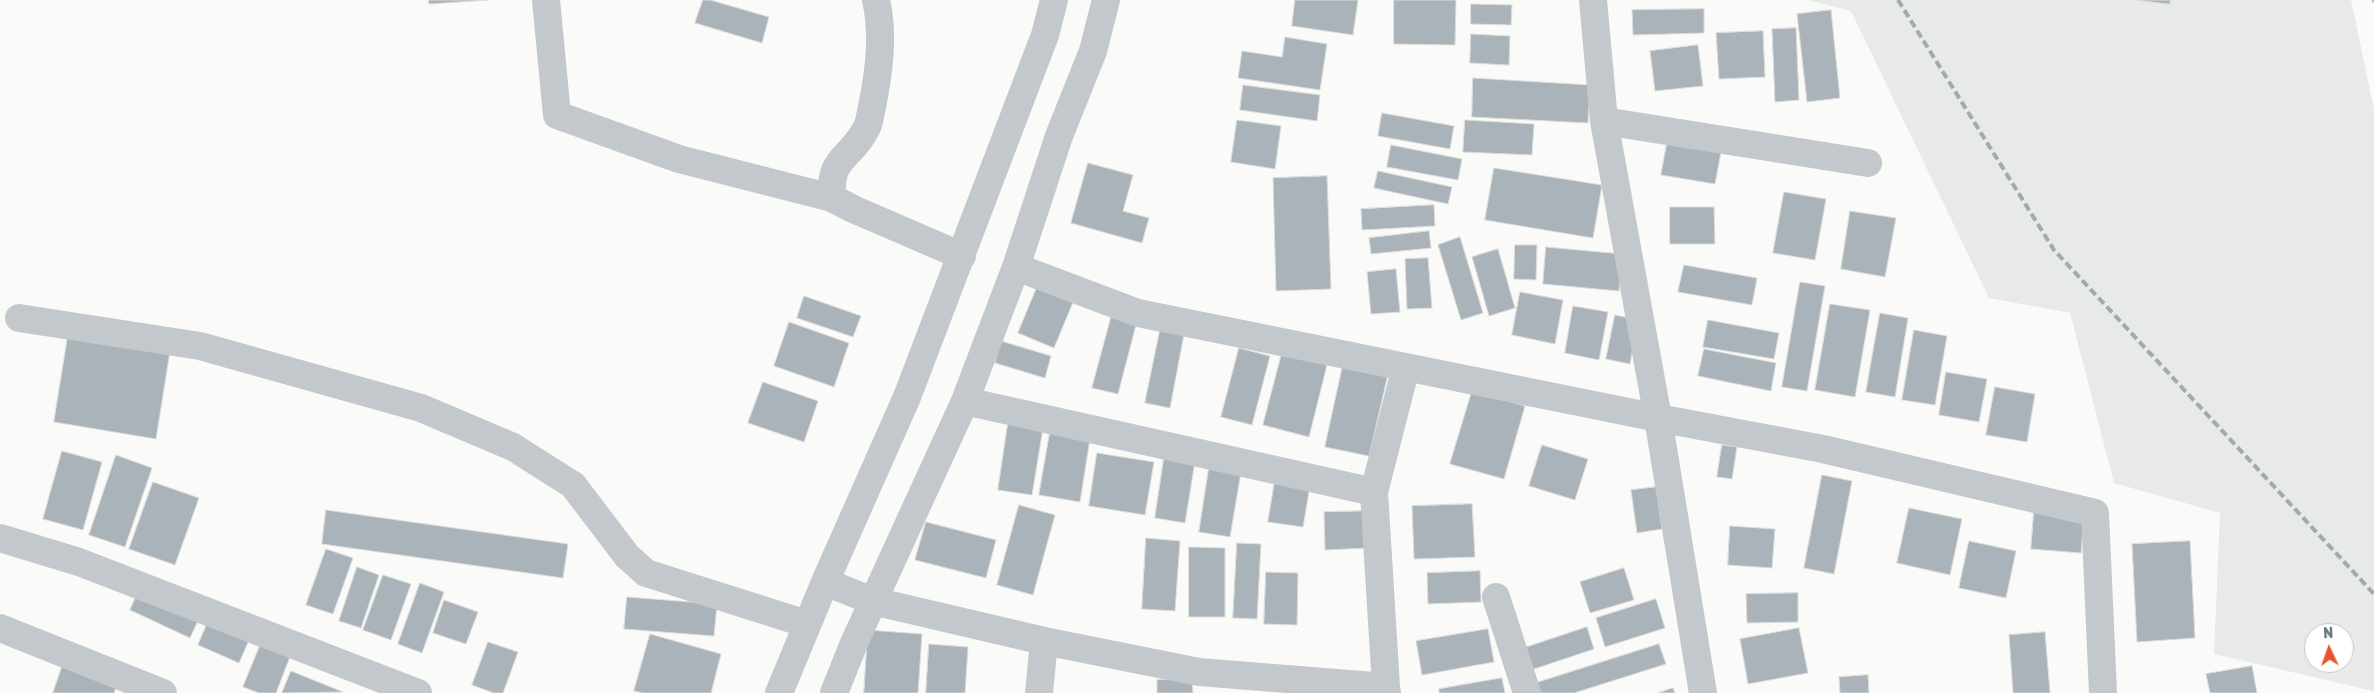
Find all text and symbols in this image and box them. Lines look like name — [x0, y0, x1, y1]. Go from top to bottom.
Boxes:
north arrow — [2304, 623, 2354, 673]
text: N — [2323, 625, 2334, 642]

